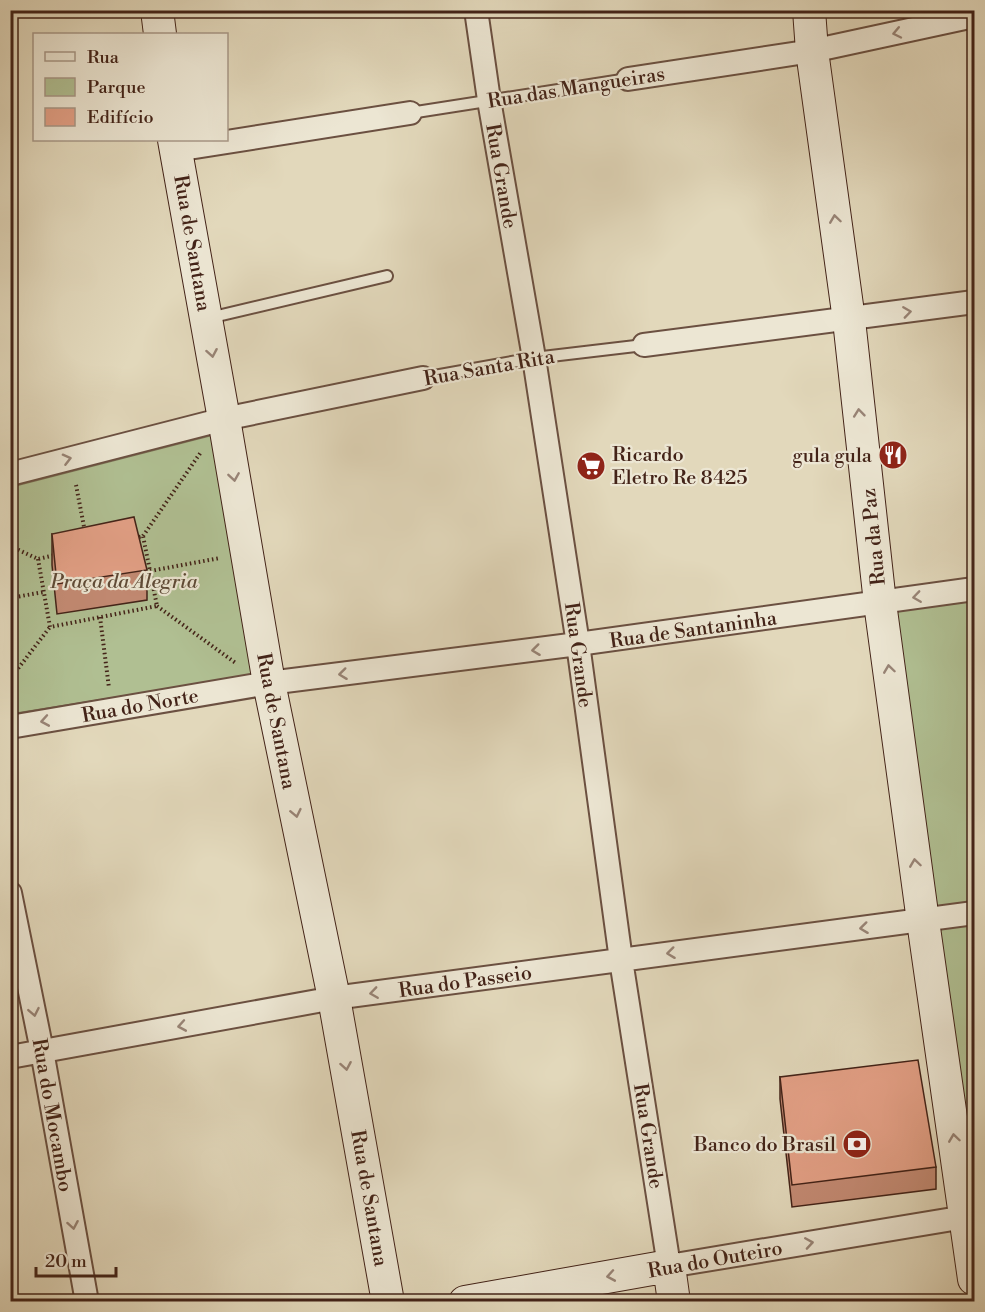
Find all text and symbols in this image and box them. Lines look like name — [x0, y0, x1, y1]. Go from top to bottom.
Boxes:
one-way arrow — [892, 26, 902, 39]
legend — [33, 33, 228, 141]
text: Rua — [87, 46, 120, 69]
street label: Rua das Mangueiras — [486, 62, 667, 115]
text: Parque — [87, 76, 146, 99]
text: Edifício — [87, 106, 154, 129]
street label: Rua Grande — [479, 122, 522, 231]
street label: Rua de Santana — [167, 173, 216, 314]
one-way arrow — [830, 215, 842, 224]
one-way arrow — [903, 306, 912, 318]
street label: Rua Santa Rita — [422, 345, 557, 392]
one-way arrow — [206, 348, 218, 357]
one-way arrow — [853, 408, 866, 418]
restaurant icon: gula gula — [877, 439, 909, 471]
place label: Ricardo Eletro Re 8425 — [612, 443, 747, 491]
place label: gula gula — [792, 444, 873, 469]
supermarket icon: Ricardo Eletro Re 8425 — [575, 450, 607, 482]
one-way arrow — [62, 454, 72, 467]
one-way arrow — [227, 472, 240, 482]
street label: Rua da Paz — [857, 487, 892, 587]
park label: Praça da Alegria — [49, 570, 198, 595]
one-way arrow — [912, 591, 921, 603]
street label: Rua Grande — [558, 601, 597, 710]
street label: Rua de Santaninha — [608, 606, 779, 655]
one-way arrow — [532, 643, 541, 655]
street label: Rua de Santana — [250, 651, 301, 792]
one-way arrow — [883, 665, 895, 674]
one-way arrow — [338, 667, 347, 679]
street label: Rua do Norte — [80, 684, 201, 729]
one-way arrow — [41, 714, 51, 727]
one-way arrow — [289, 808, 302, 818]
one-way arrow — [909, 858, 921, 867]
one-way arrow — [860, 921, 869, 934]
one-way arrow — [667, 946, 676, 959]
street label: Rua do Passeio — [397, 961, 533, 1004]
one-way arrow — [369, 986, 378, 999]
one-way arrow — [27, 1007, 40, 1017]
one-way arrow — [177, 1019, 187, 1032]
street label: Rua do Mocambo — [26, 1037, 77, 1194]
one-way arrow — [339, 1061, 352, 1071]
street label: Rua Grande — [627, 1082, 668, 1191]
street label: Rua de Santana — [344, 1128, 393, 1269]
bank icon: Banco do Brasil — [841, 1128, 873, 1160]
place label: Banco do Brasil — [693, 1133, 836, 1158]
one-way arrow — [948, 1134, 960, 1143]
one-way arrow — [66, 1219, 79, 1229]
street label: Rua do Outeiro — [646, 1236, 785, 1285]
one-way arrow — [804, 1237, 814, 1250]
scale bar — [36, 1240, 116, 1278]
text: 20 m — [45, 1250, 87, 1273]
one-way arrow — [606, 1269, 616, 1282]

